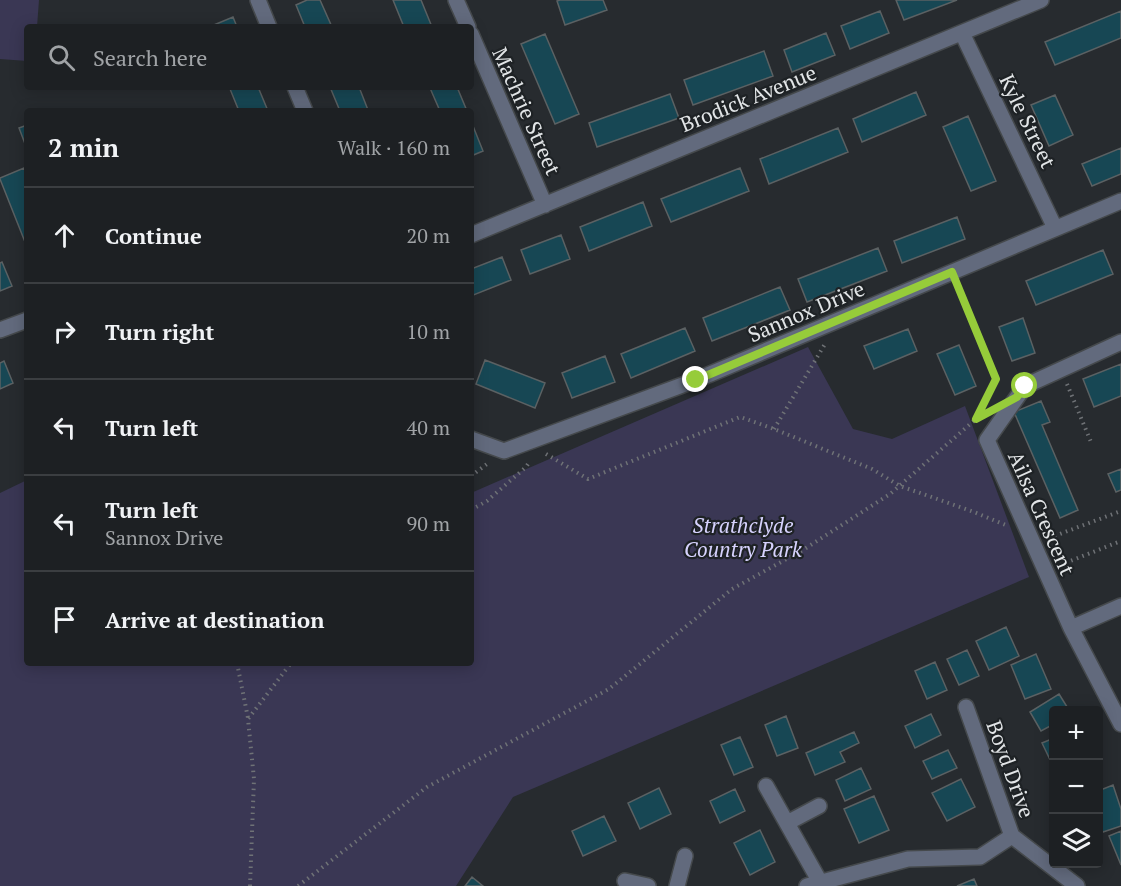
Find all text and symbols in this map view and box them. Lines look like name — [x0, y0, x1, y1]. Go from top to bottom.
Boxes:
search box — [24, 24, 474, 90]
icon: search — [45, 41, 78, 74]
text: Search here — [93, 43, 207, 72]
street label: Machrie Street — [486, 43, 568, 179]
street label: Brodick Avenue — [676, 58, 820, 138]
street label: Kyle Street — [993, 69, 1063, 173]
text: 2 min — [48, 130, 119, 164]
text: Walk · 160 m — [338, 134, 450, 161]
icon: ahead — [48, 219, 81, 252]
text: Continue — [105, 221, 202, 250]
text: 20 m — [407, 222, 450, 249]
street label: Sannox Drive — [743, 274, 869, 348]
icon: right — [48, 315, 81, 348]
text: Turn right — [105, 317, 214, 346]
text: 10 m — [407, 318, 450, 345]
route end — [682, 366, 708, 392]
route start — [1011, 372, 1037, 398]
icon: left — [48, 411, 81, 444]
text: Turn left — [105, 413, 198, 442]
text: 40 m — [407, 414, 450, 441]
street label: Ailsa Crescent — [1002, 446, 1082, 580]
text: Turn left — [105, 495, 198, 524]
icon: left — [48, 507, 81, 540]
text: 90 m — [407, 510, 450, 537]
park label: Strathclyde Country Park — [684, 511, 803, 563]
text: Sannox Drive — [105, 524, 223, 551]
icon: arrive — [48, 603, 81, 636]
text: Arrive at destination — [105, 605, 324, 634]
map controls — [1049, 706, 1103, 868]
button: + — [1049, 706, 1103, 760]
street label: Boyd Drive — [980, 716, 1042, 822]
button: − — [1049, 760, 1103, 814]
button: layers — [1049, 814, 1103, 868]

